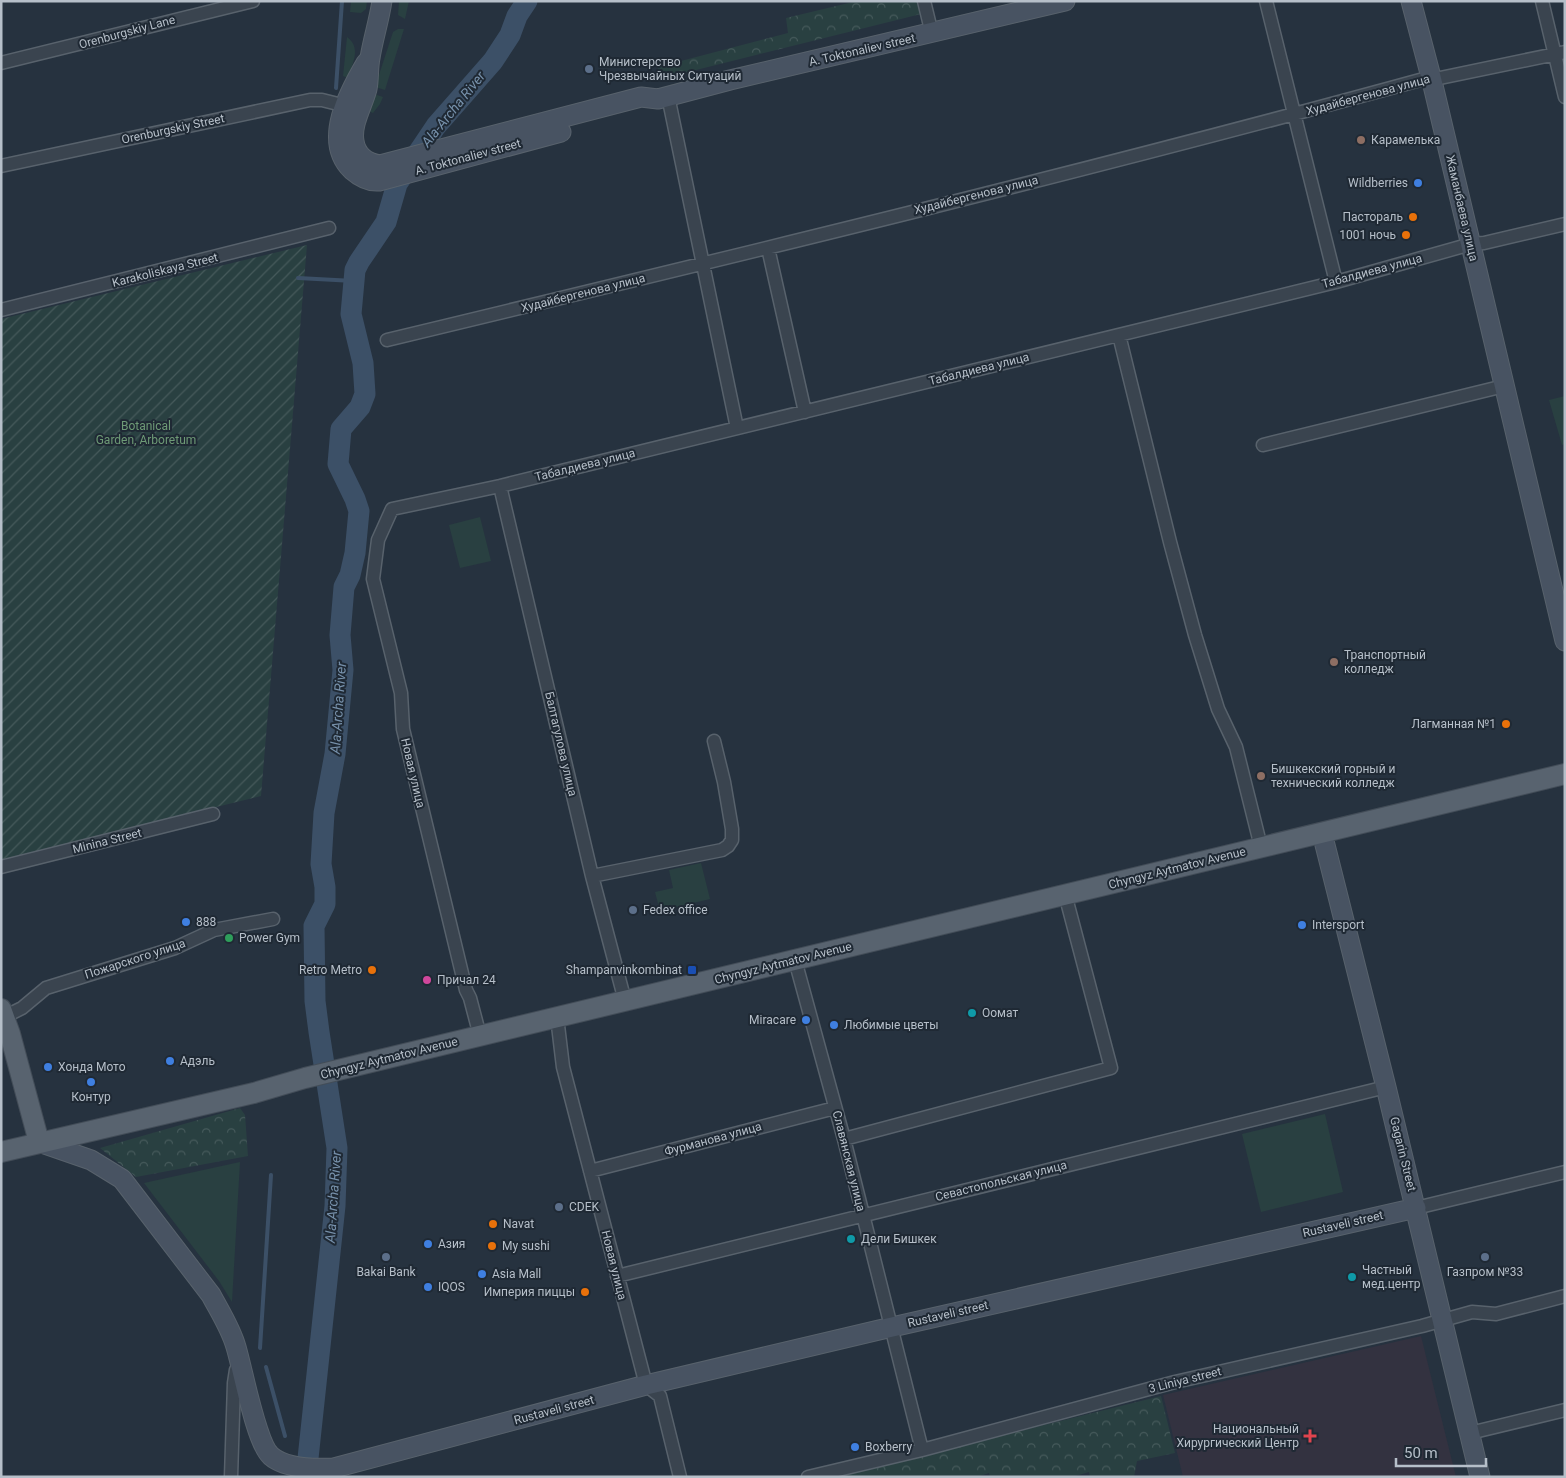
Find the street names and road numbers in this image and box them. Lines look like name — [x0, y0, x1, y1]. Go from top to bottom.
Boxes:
street label: Orenburgskiy Lane — [77, 12, 177, 52]
street label: A. Toktonaliev street — [807, 31, 917, 69]
street label: Худайбергенова улица — [1305, 72, 1431, 118]
street label: Orenburgskiy Street — [120, 111, 226, 147]
street label: A. Toktonaliev street — [414, 136, 522, 178]
street label: Жаманбаева улица — [1443, 154, 1481, 262]
street label: Худайбергенова улица — [912, 173, 1040, 217]
street label: Karakoliskaya Street — [111, 250, 219, 290]
street label: Табалдиева улица — [1320, 251, 1424, 291]
street label: Худайбергенова улица — [519, 271, 647, 315]
street label: Табалдиева улица — [927, 350, 1031, 388]
street label: Табалдиева улица — [533, 446, 637, 484]
street label: Балтагулова улица — [542, 690, 580, 798]
street label: Новая улица — [398, 737, 428, 809]
street label: Minina Street — [71, 826, 143, 856]
street label: Chyngyz Aytmatov Avenue — [1107, 844, 1247, 892]
street label: Пожарского улица — [83, 936, 187, 982]
street label: Chyngyz Aytmatov Avenue — [713, 939, 853, 987]
street label: Chyngyz Aytmatov Avenue — [319, 1034, 459, 1082]
street label: Славянская улица — [830, 1109, 868, 1213]
street label: Gagarin Street — [1387, 1115, 1419, 1193]
street label: Фурманова улица — [663, 1119, 763, 1159]
street label: Севастопольская улица — [934, 1158, 1068, 1204]
street label: Rustaveli street — [1301, 1208, 1385, 1240]
street label: Новая улица — [599, 1229, 629, 1301]
street label: Rustaveli street — [906, 1298, 990, 1330]
street label: 3 Liniya street — [1147, 1364, 1223, 1396]
street label: Rustaveli street — [512, 1393, 596, 1427]

